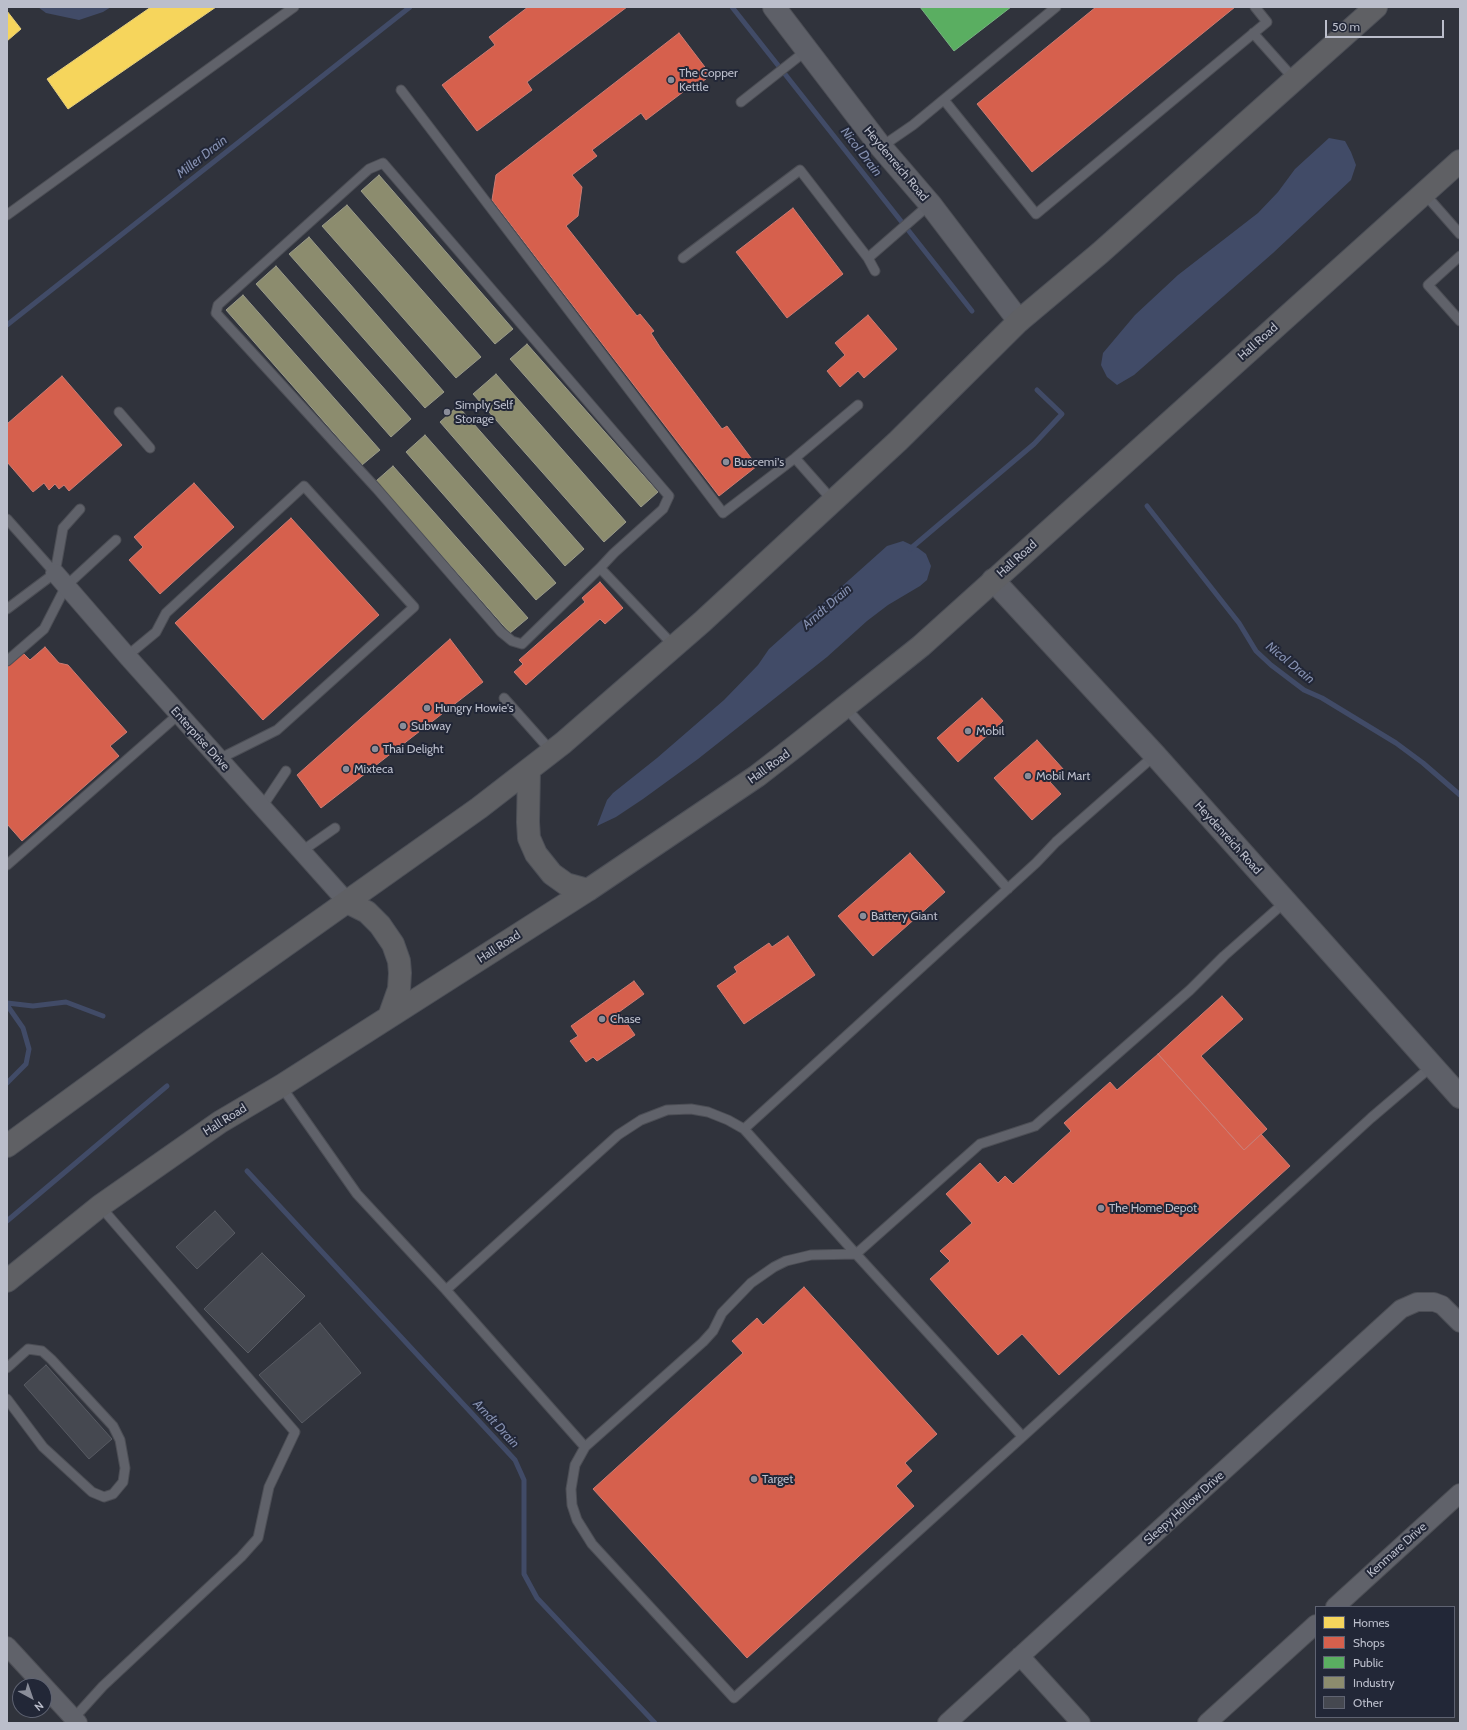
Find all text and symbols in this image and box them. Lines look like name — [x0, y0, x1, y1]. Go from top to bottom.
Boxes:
scale bar — [1327, 12, 1446, 38]
text: 50 m — [1332, 19, 1360, 34]
place label: The Copper Kettle — [679, 66, 738, 94]
marker: The Copper Kettle — [666, 75, 676, 85]
water label: Nicol Drain — [837, 124, 885, 180]
street label: Heydenreich Road — [861, 124, 931, 204]
water label: Miller Drain — [174, 132, 230, 182]
street label: Hall Road — [1235, 320, 1281, 364]
place label: Simply Self Storage — [455, 398, 513, 426]
marker: Simply Self Storage — [442, 407, 452, 417]
place label: Buscemi's — [734, 455, 784, 469]
marker: Buscemi's — [721, 457, 731, 467]
street label: Hall Road — [994, 537, 1040, 581]
water label: Arndt Drain — [799, 581, 855, 633]
water label: Nicol Drain — [1263, 639, 1317, 687]
place label: Hungry Howie's — [435, 701, 514, 715]
marker: Hungry Howie's — [422, 703, 432, 713]
street label: Enterprise Drive — [168, 704, 232, 774]
place label: Subway — [411, 719, 451, 733]
marker: Subway — [398, 721, 408, 731]
place label: Mobil — [976, 724, 1004, 738]
marker: Mobil — [963, 726, 973, 736]
place label: Thai Delight — [383, 742, 443, 756]
marker: Thai Delight — [370, 744, 380, 754]
street label: Hall Road — [745, 747, 793, 787]
place label: Mixteca — [354, 762, 393, 776]
marker: Mixteca — [341, 764, 351, 774]
place label: Mobil Mart — [1036, 769, 1090, 783]
marker: Mobil Mart — [1023, 771, 1033, 781]
street label: Heydenreich Road — [1192, 799, 1264, 877]
place label: Battery Giant — [871, 909, 937, 923]
marker: Battery Giant — [858, 911, 868, 921]
street label: Hall Road — [475, 928, 523, 966]
place label: Chase — [610, 1012, 641, 1026]
marker: Chase — [597, 1014, 607, 1024]
street label: Hall Road — [201, 1101, 249, 1139]
place label: The Home Depot — [1109, 1201, 1197, 1215]
marker: The Home Depot — [1096, 1203, 1106, 1213]
water label: Arndt Drain — [470, 1397, 522, 1451]
street label: Sleepy Hollow Drive — [1141, 1468, 1227, 1548]
place label: Target — [762, 1472, 793, 1486]
marker: Target — [749, 1474, 759, 1484]
street label: Kenmare Drive — [1364, 1520, 1430, 1580]
legend — [1315, 1606, 1455, 1718]
text: Homes — [1353, 1615, 1390, 1630]
text: Shops — [1353, 1635, 1385, 1650]
text: Public — [1353, 1655, 1384, 1670]
text: Industry — [1353, 1675, 1394, 1690]
north arrow — [12, 1678, 52, 1718]
text: Other — [1353, 1695, 1383, 1710]
text: N — [32, 1699, 47, 1714]

